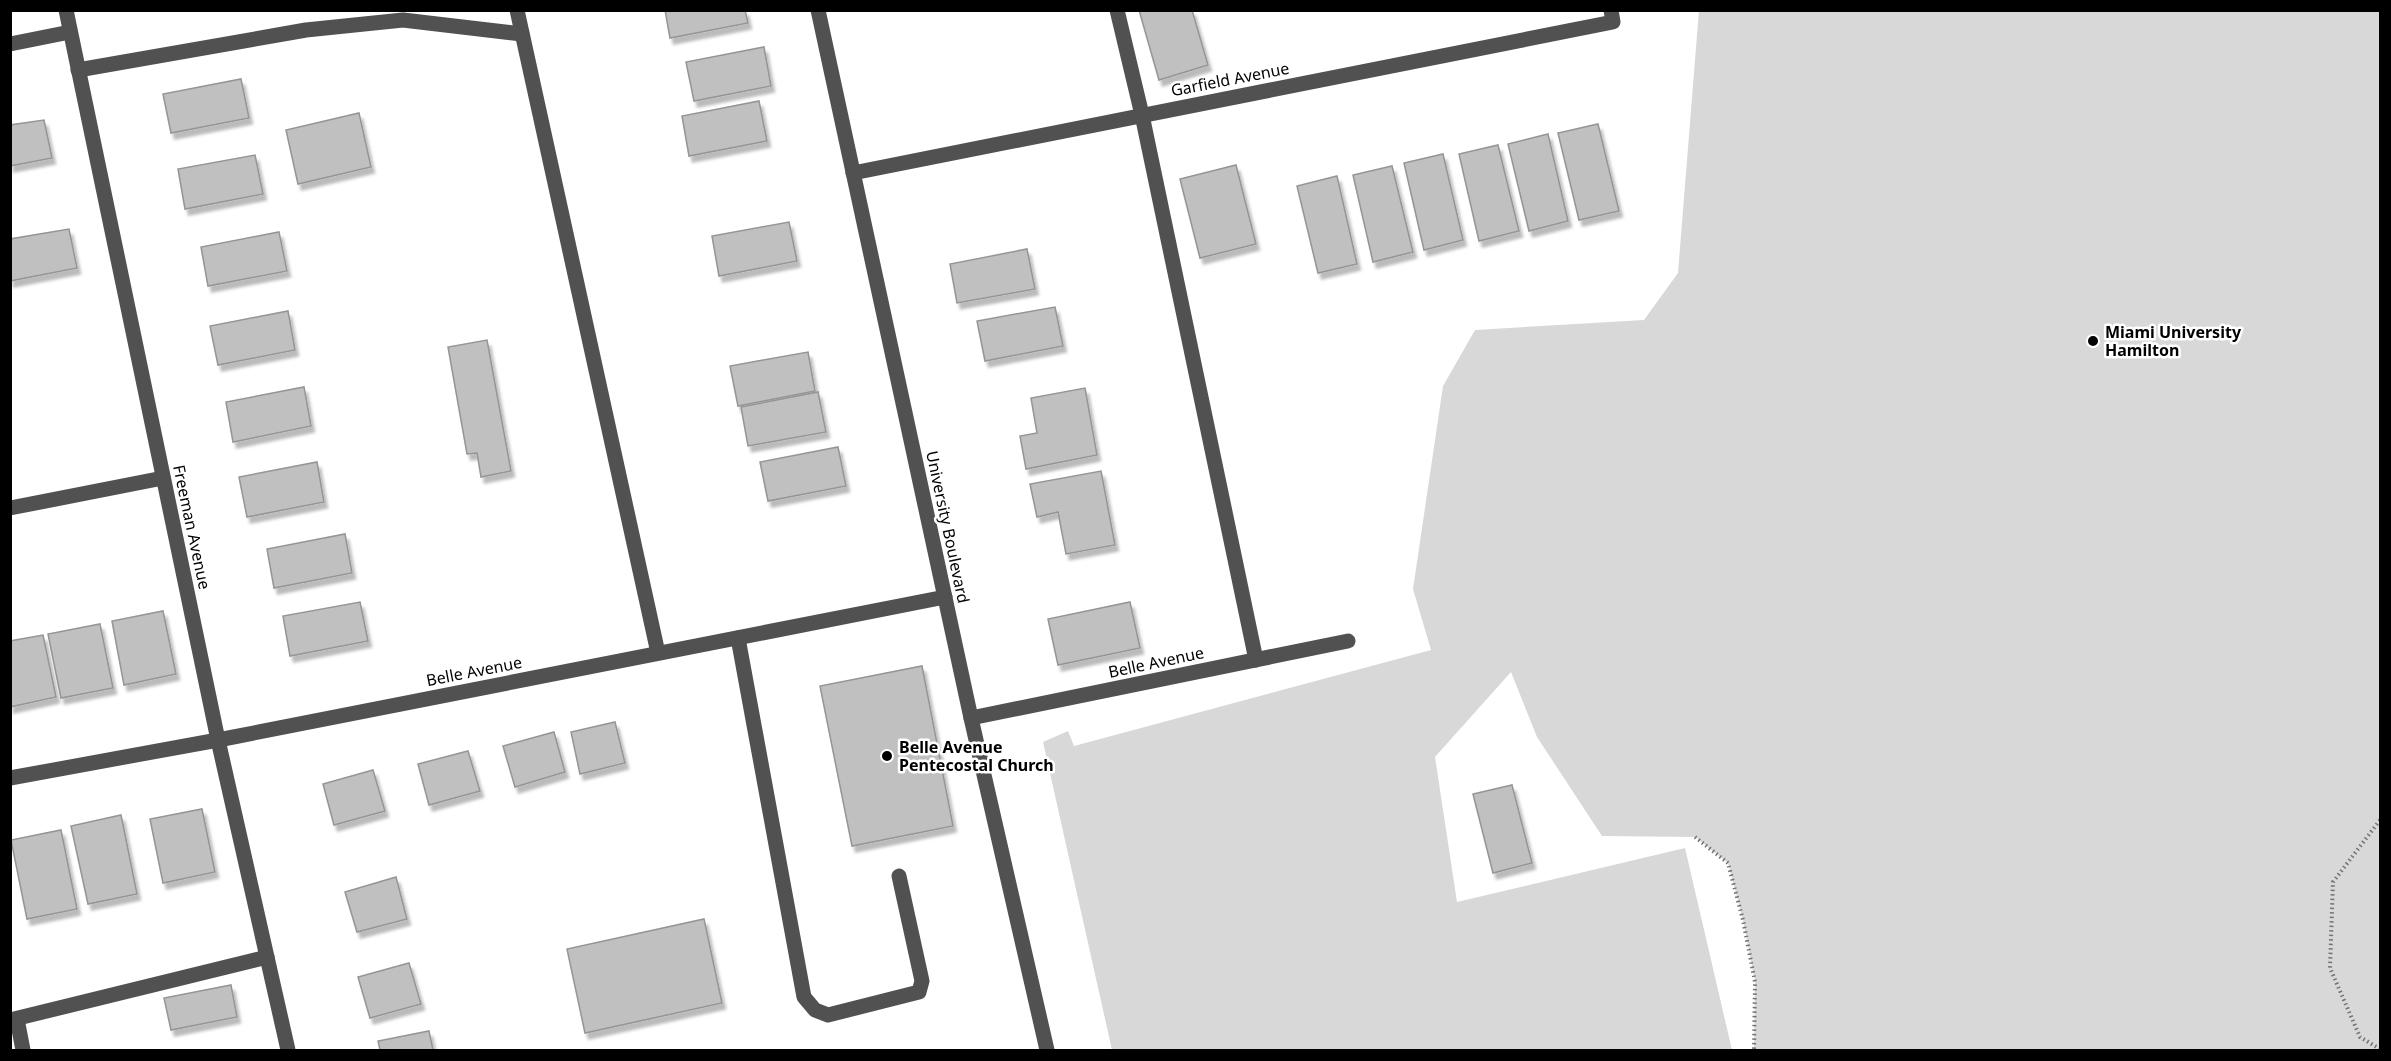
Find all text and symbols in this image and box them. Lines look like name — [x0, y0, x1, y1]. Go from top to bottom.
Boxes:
street label: Garfield Avenue — [1169, 57, 1291, 101]
place label: Miami University Hamilton — [2105, 321, 2242, 361]
marker: Miami University Hamilton — [2086, 334, 2100, 348]
street label: University Boulevard — [921, 449, 975, 605]
street label: Freeman Avenue — [168, 463, 216, 591]
street label: Belle Avenue — [1106, 641, 1206, 683]
street label: Belle Avenue — [424, 651, 524, 691]
place label: Belle Avenue Pentecostal Church — [899, 736, 1054, 776]
marker: Belle Avenue Pentecostal Church — [880, 749, 894, 763]

